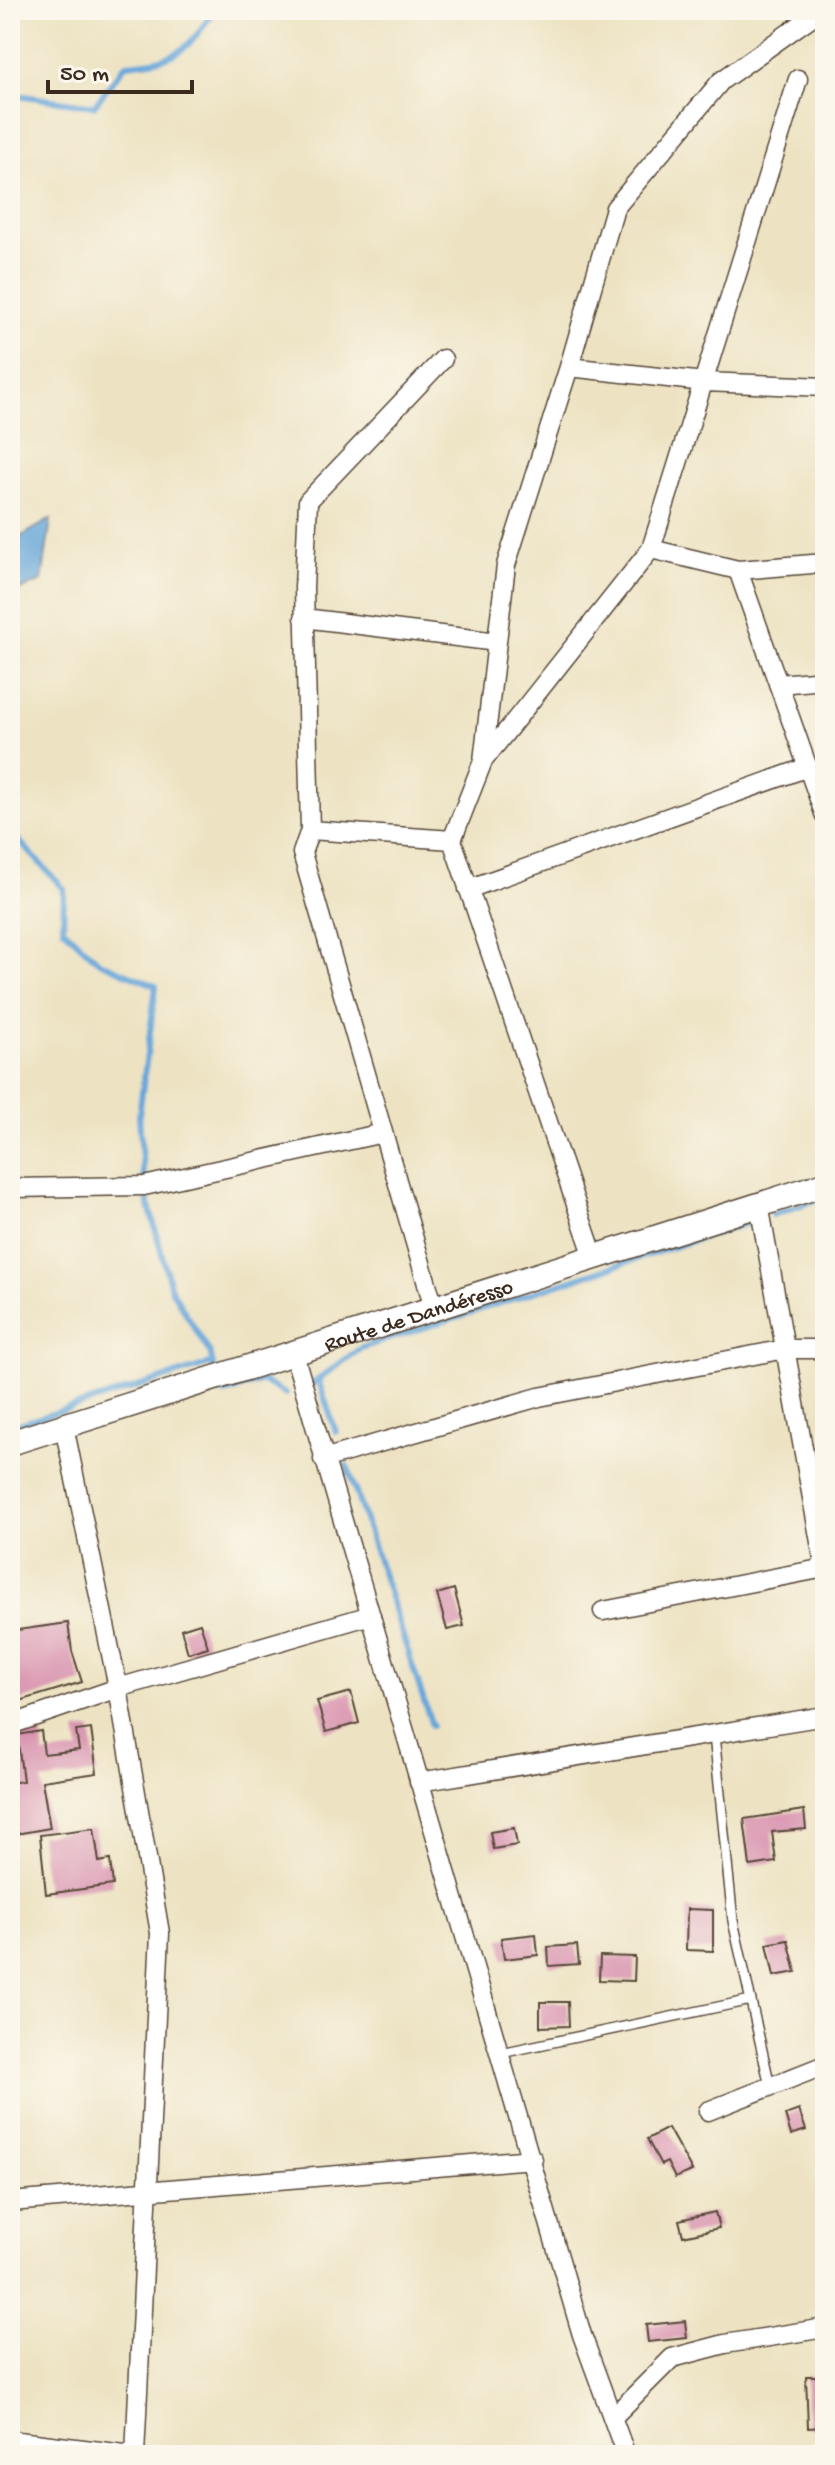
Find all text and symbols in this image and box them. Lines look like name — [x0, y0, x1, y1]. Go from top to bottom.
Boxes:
scale bar — [48, 44, 192, 94]
text: 50 m — [60, 61, 109, 90]
street label: Route de Dandéresso — [322, 1275, 517, 1359]

